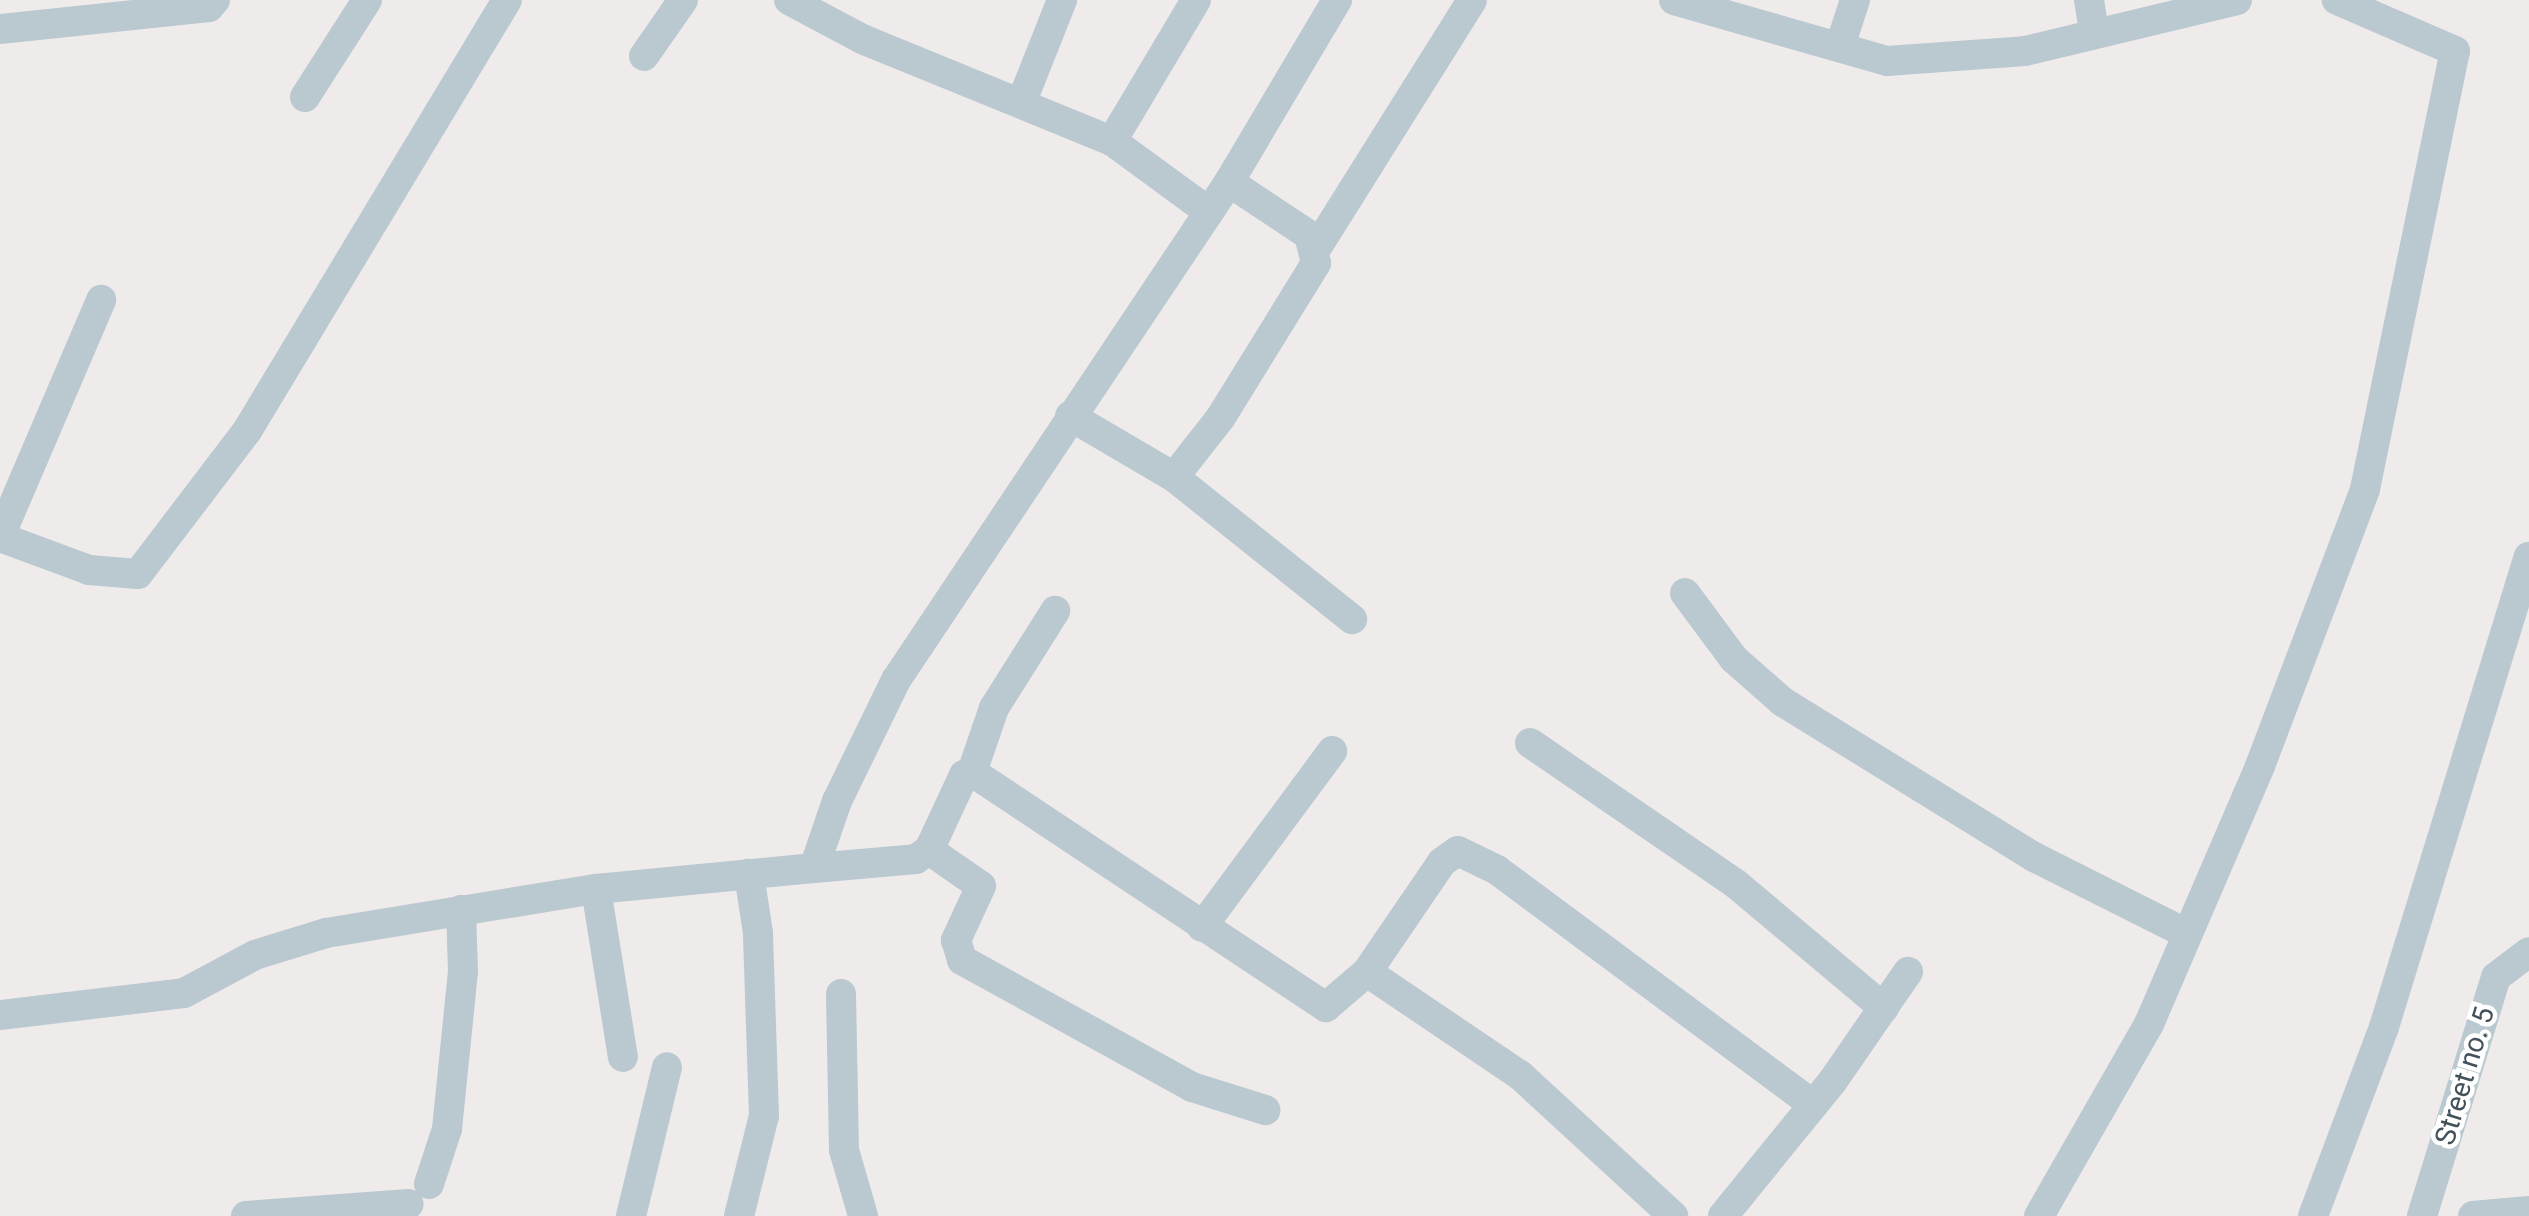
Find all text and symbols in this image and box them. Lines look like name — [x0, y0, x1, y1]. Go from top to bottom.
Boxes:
street label: Street no. 5 — [2428, 1003, 2502, 1149]

